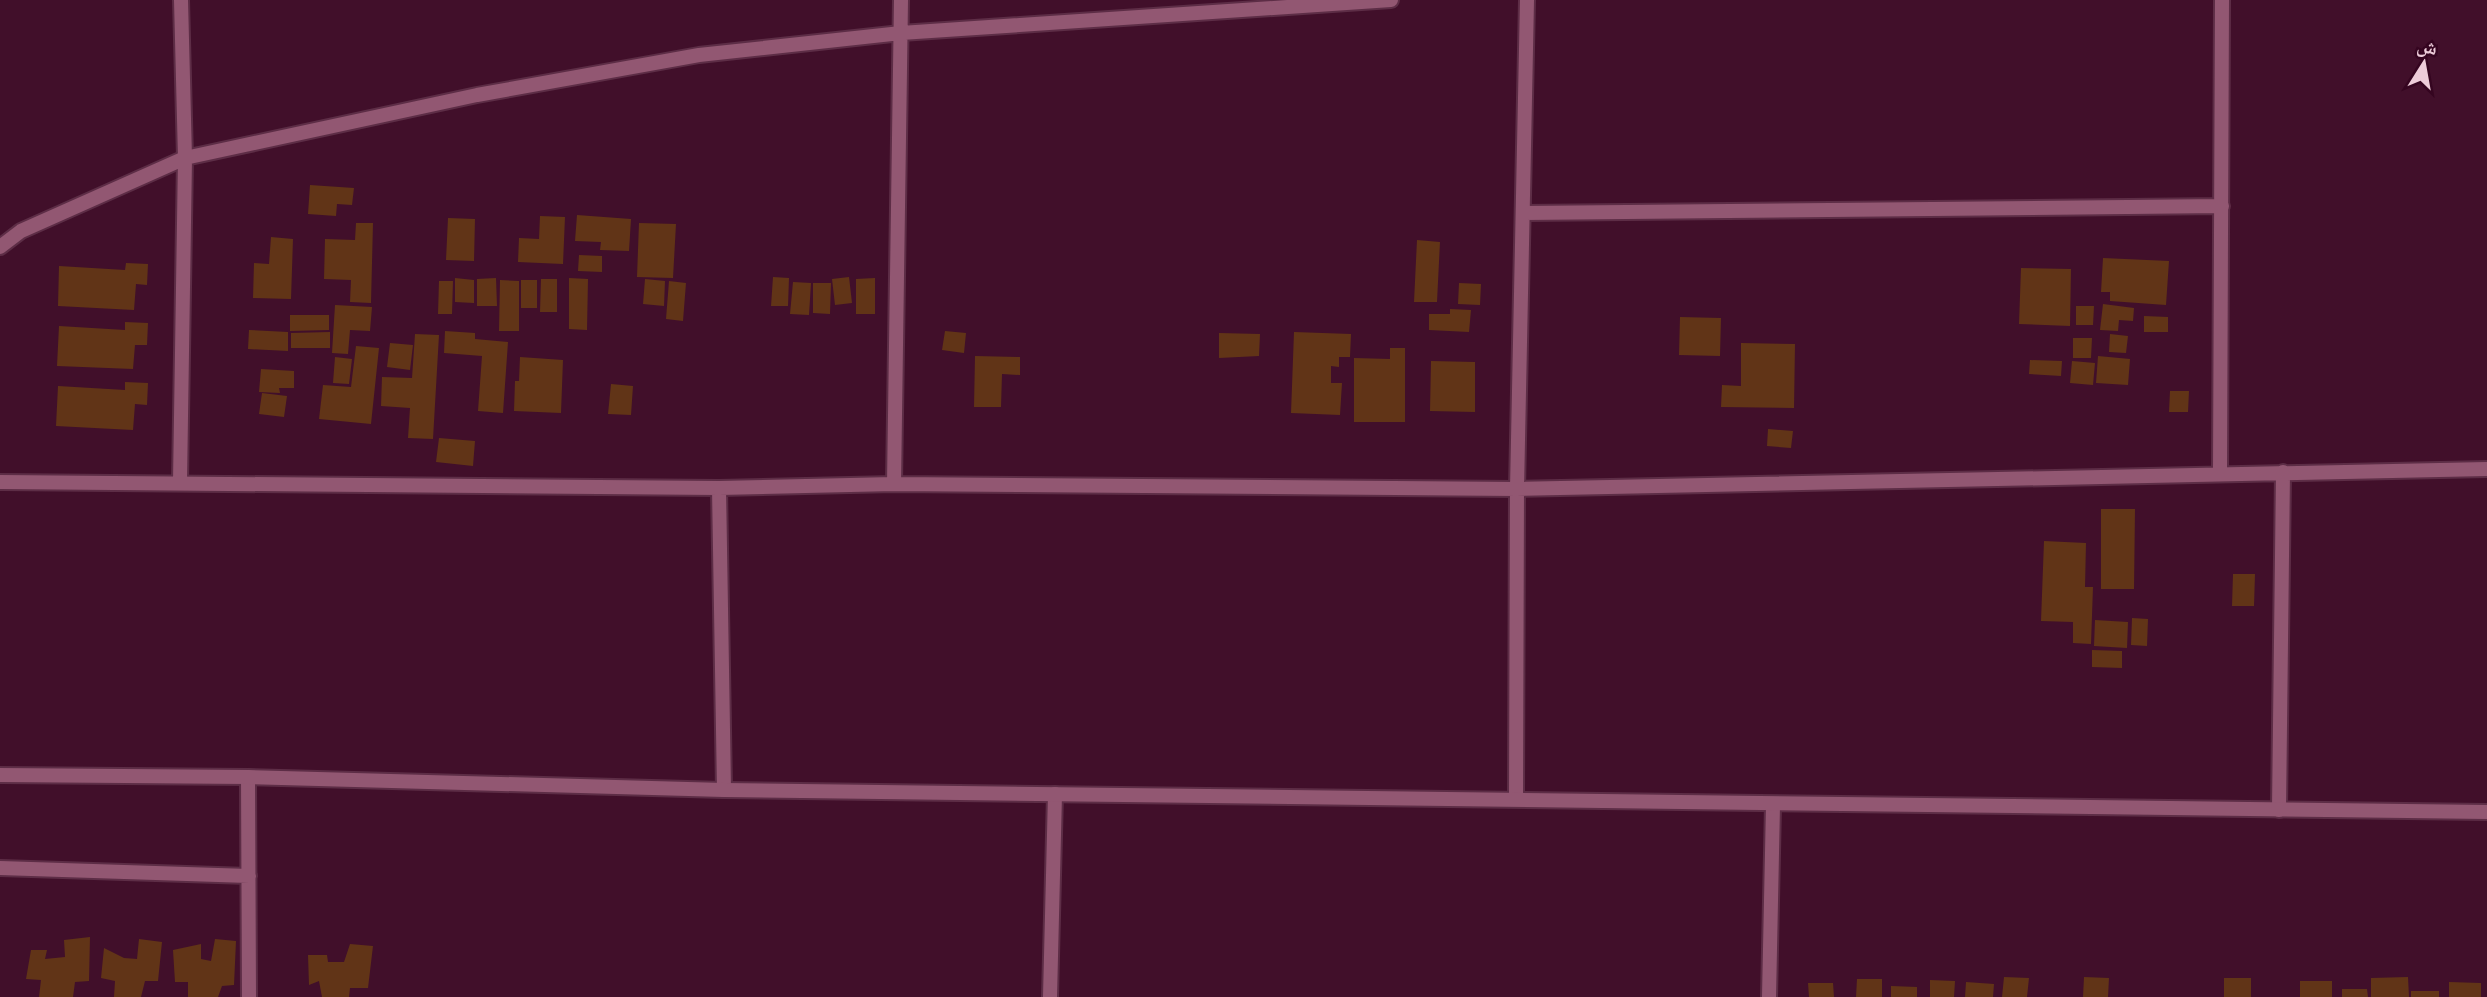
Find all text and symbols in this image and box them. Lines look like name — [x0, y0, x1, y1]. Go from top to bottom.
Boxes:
north arrow — [2389, 28, 2459, 98]
text: ش — [2415, 31, 2440, 60]

